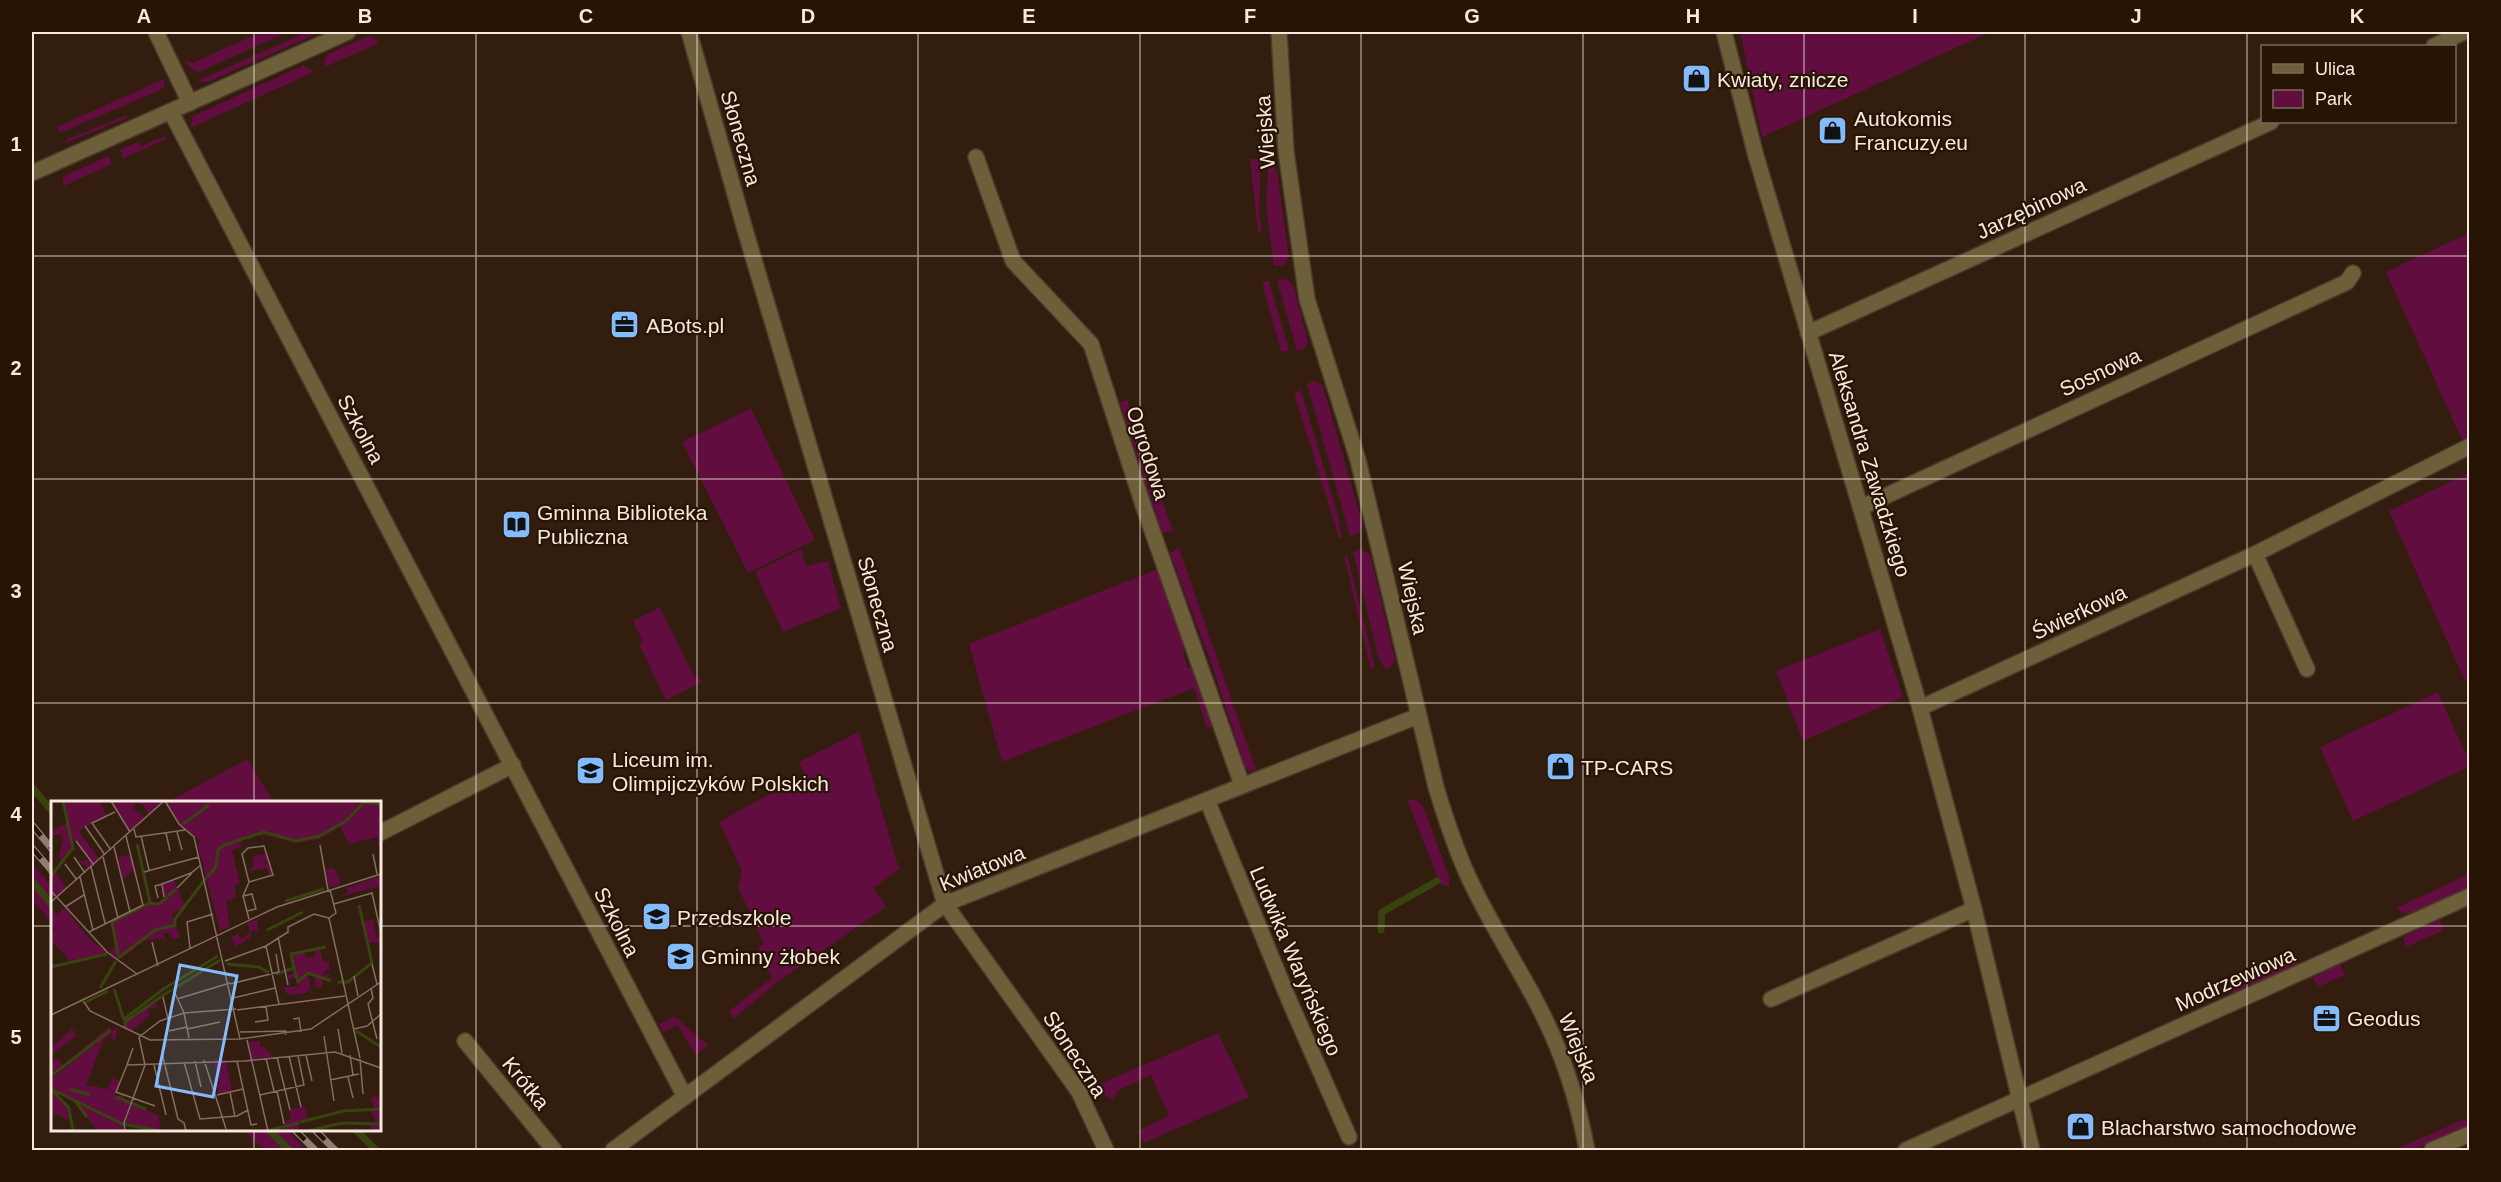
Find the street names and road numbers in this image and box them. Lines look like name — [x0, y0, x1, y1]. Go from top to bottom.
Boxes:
street label: Słoneczna — [716, 88, 766, 189]
street label: Wiejska — [1251, 94, 1279, 169]
street label: Jarzębinowa — [1973, 173, 2090, 243]
street label: Sosnowa — [2056, 343, 2144, 401]
street label: Aleksandra Zawadzkiego — [1825, 348, 1915, 580]
street label: Szkolna — [333, 391, 389, 468]
street label: Ogrodowa — [1122, 403, 1174, 503]
street label: Słoneczna — [853, 554, 903, 655]
street label: Wiejska — [1394, 560, 1433, 637]
street label: Świerkowa — [2028, 580, 2130, 644]
street label: Kwiatowa — [936, 840, 1028, 895]
street label: Ludwika Waryńskiego — [1246, 863, 1346, 1059]
street label: Szkolna — [590, 883, 644, 961]
street label: Modrzewiowa — [2172, 942, 2299, 1016]
street label: Słoneczna — [1039, 1007, 1112, 1102]
street label: Wiejska — [1555, 1010, 1604, 1087]
street label: Krótka — [498, 1052, 554, 1114]

